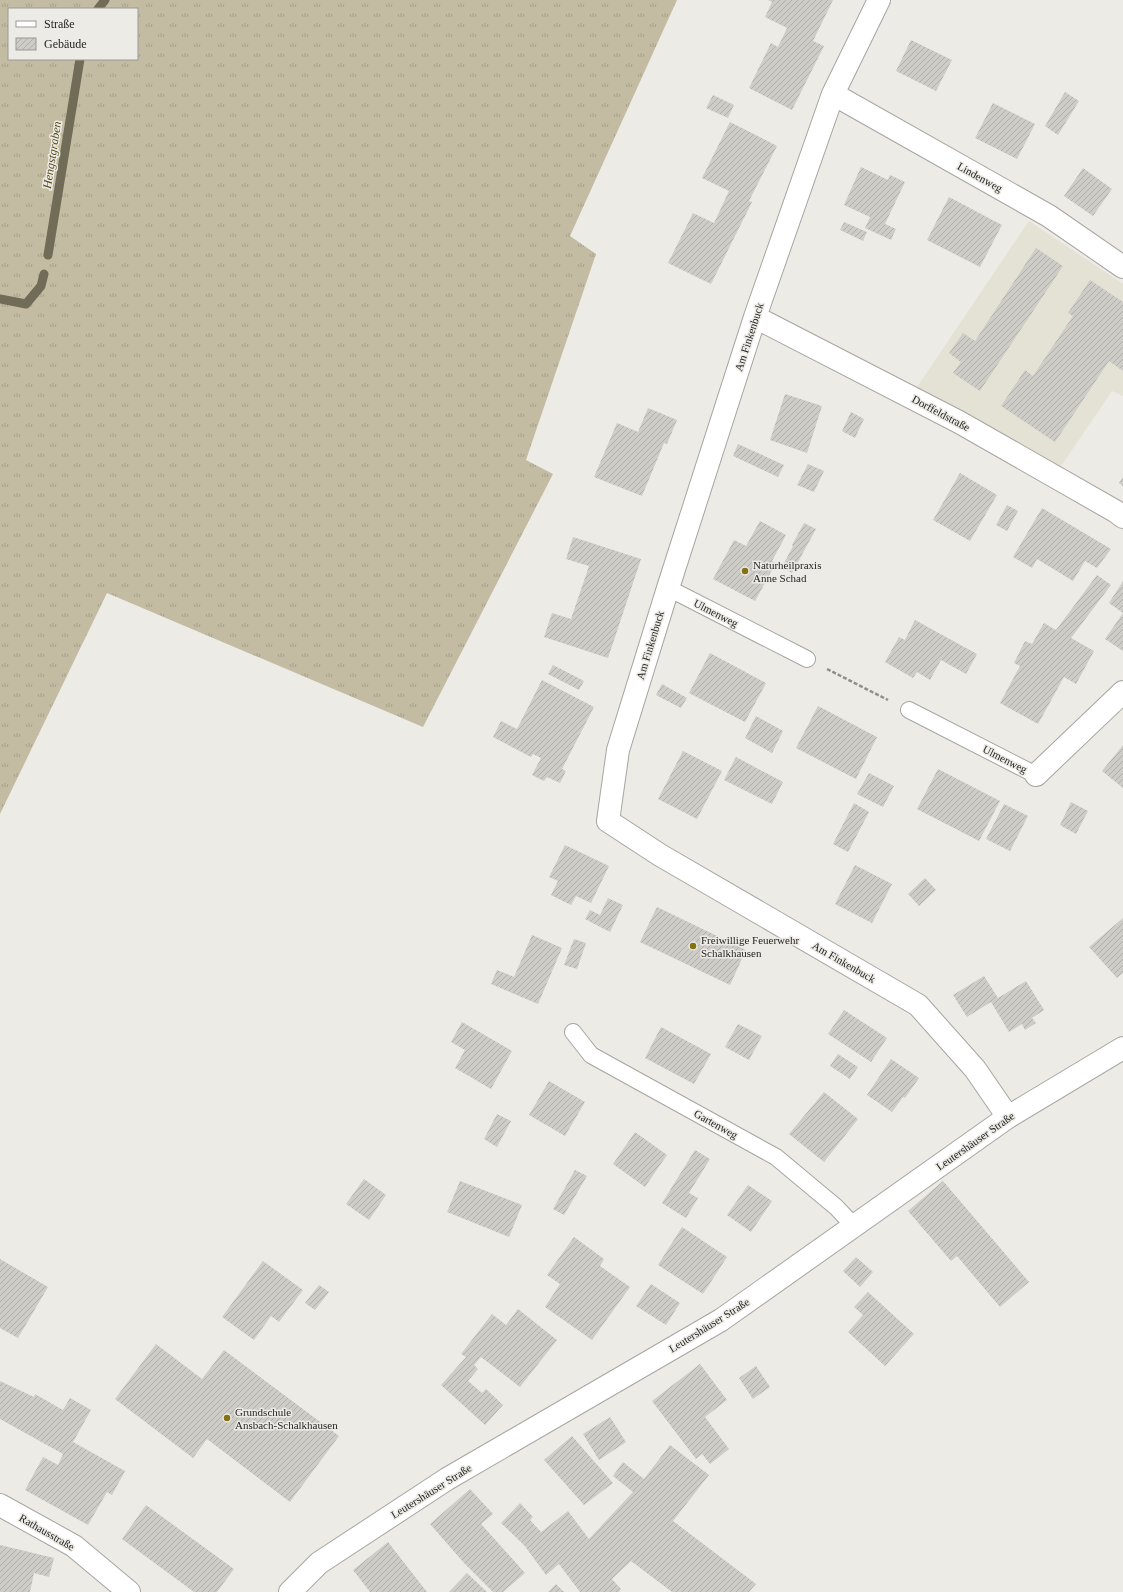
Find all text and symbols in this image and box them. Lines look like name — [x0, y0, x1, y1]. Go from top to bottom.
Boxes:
legend — [8, 8, 138, 60]
text: Straße — [44, 17, 75, 31]
text: Gebäude — [44, 37, 87, 51]
water label: Hengstgraben — [40, 120, 64, 191]
street label: Lindenweg — [955, 160, 1005, 194]
street label: Am Finkenbuck — [732, 301, 766, 373]
street label: Dorffeldstraße — [910, 393, 972, 433]
place label: Naturheilpraxis Anne Schad — [753, 559, 821, 584]
marker: Naturheilpraxis Anne Schad — [740, 566, 750, 576]
street label: Ulmenweg — [692, 597, 741, 630]
street label: Am Finkenbuck — [634, 609, 666, 681]
street label: Ulmenweg — [981, 743, 1030, 776]
place label: Freiwillige Feuerwehr Schalkhausen — [701, 934, 799, 959]
street label: Am Finkenbuck — [810, 939, 878, 985]
marker: Freiwillige Feuerwehr Schalkhausen — [688, 941, 698, 951]
street label: Gartenweg — [692, 1107, 740, 1141]
street label: Leutershäuser Straße — [934, 1109, 1016, 1172]
street label: Leutershäuser Straße — [667, 1295, 752, 1355]
place label: Grundschule Ansbach-Schalkhausen — [235, 1406, 338, 1431]
marker: Grundschule Ansbach-Schalkhausen — [222, 1413, 232, 1423]
street label: Leutershäuser Straße — [389, 1461, 474, 1521]
street label: Rathausstraße — [17, 1511, 77, 1553]

